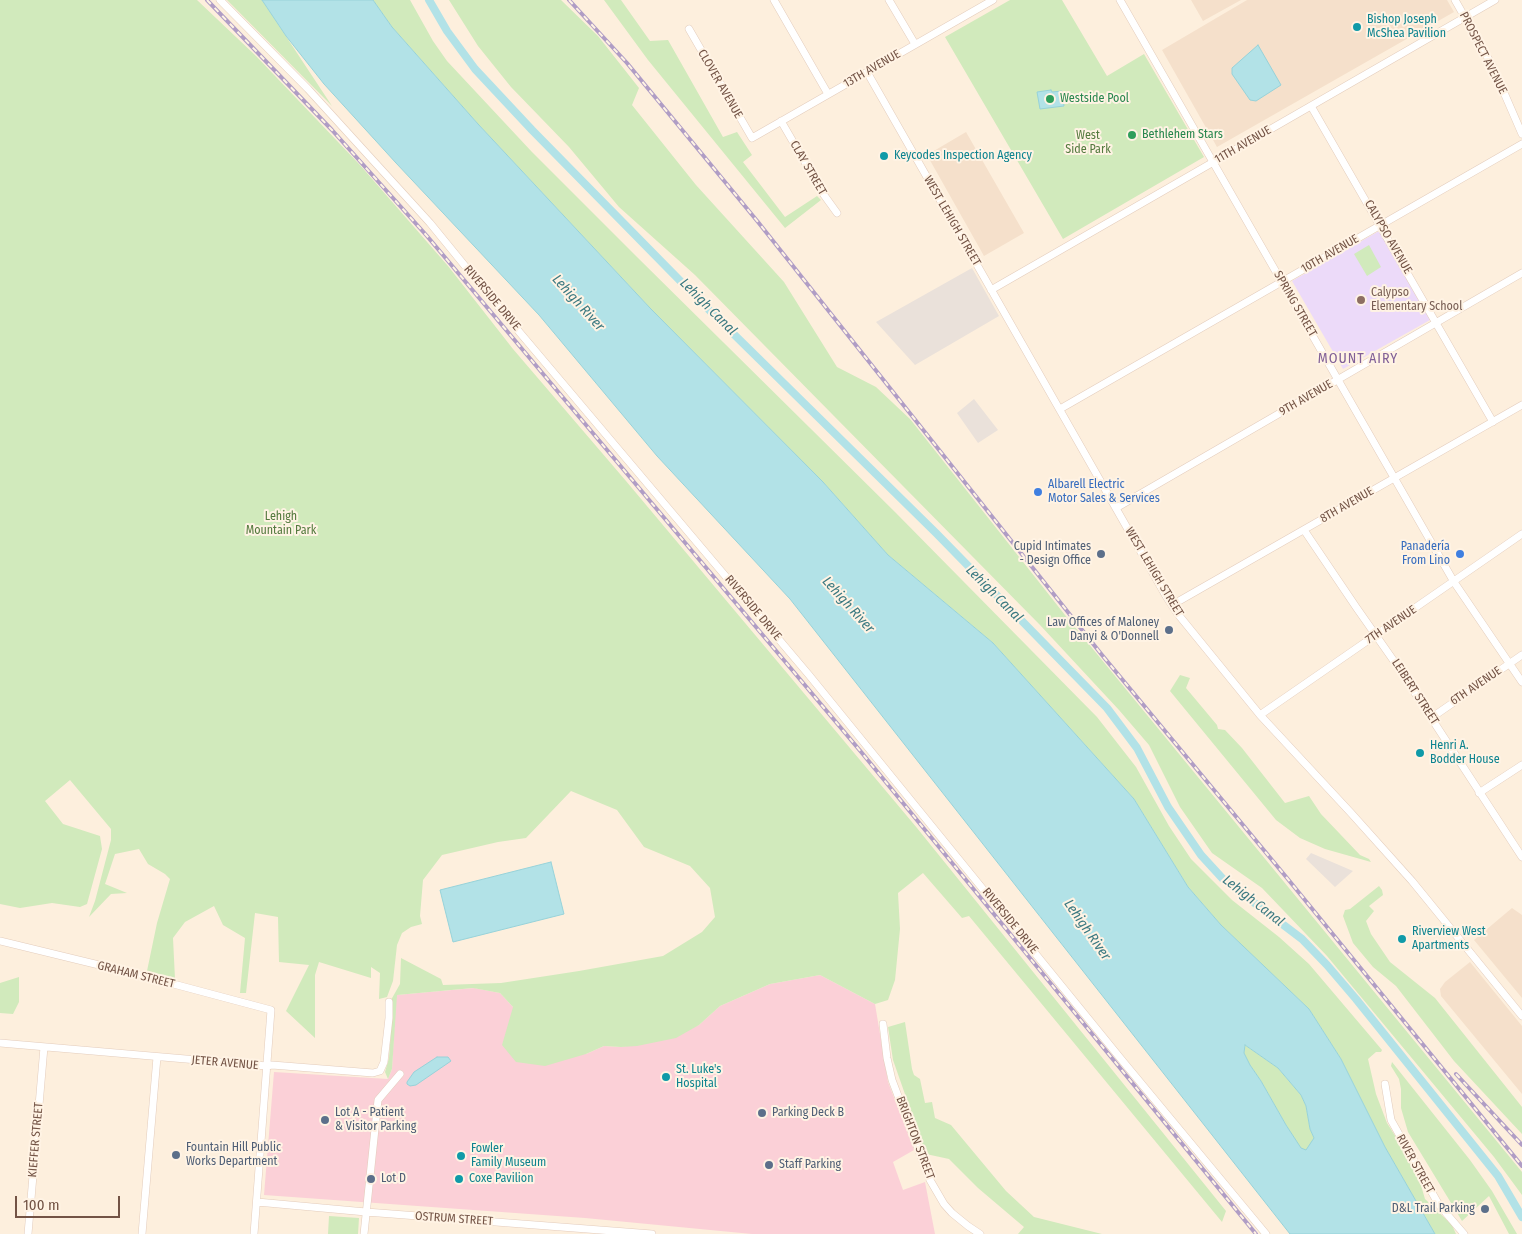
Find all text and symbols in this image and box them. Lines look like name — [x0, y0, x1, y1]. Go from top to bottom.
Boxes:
street label: PROSPECT AVENUE — [1456, 10, 1510, 96]
place label: Bishop Joseph McShea Pavilion — [1367, 13, 1446, 41]
marker: Bishop Joseph McShea Pavilion — [1351, 21, 1363, 33]
street label: CLOVER AVENUE — [694, 47, 746, 121]
street label: 13TH AVENUE — [841, 47, 903, 91]
place label: Westside Pool — [1060, 92, 1129, 106]
marker: Westside Pool — [1044, 93, 1056, 105]
street label: 11TH AVENUE — [1212, 123, 1274, 167]
place label: Bethlehem Stars — [1142, 128, 1223, 142]
park label: West Side Park — [1065, 129, 1111, 157]
marker: Bethlehem Stars — [1126, 129, 1138, 141]
street label: CLAY STREET — [787, 138, 829, 198]
place label: Keycodes Inspection Agency — [894, 149, 1032, 163]
marker: Keycodes Inspection Agency — [878, 150, 890, 162]
street label: WEST LEHIGH STREET — [920, 173, 984, 269]
street label: CALYPSO AVENUE — [1361, 198, 1415, 276]
street label: 10TH AVENUE — [1299, 232, 1361, 276]
street label: RIVERSIDE DRIVE — [461, 262, 523, 334]
street label: SPRING STREET — [1270, 269, 1320, 339]
water label: Lehigh River — [548, 271, 608, 335]
water label: Lehigh Canal — [676, 275, 740, 339]
place label: Calypso Elementary School — [1371, 286, 1462, 314]
marker: Calypso Elementary School — [1355, 294, 1367, 306]
district label: MOUNT AIRY — [1317, 351, 1399, 367]
street label: 9TH AVENUE — [1277, 377, 1335, 419]
place label: Albarell Electric Motor Sales & Services — [1048, 478, 1160, 506]
street label: 8TH AVENUE — [1318, 484, 1376, 526]
marker: Albarell Electric Motor Sales & Services — [1032, 486, 1044, 498]
park label: Lehigh Mountain Park — [246, 510, 316, 538]
street label: WEST LEHIGH STREET — [1122, 525, 1186, 619]
place label: Cupid Intimates - Design Office — [1014, 540, 1091, 568]
place label: Panadería From Lino — [1401, 540, 1450, 568]
marker: Cupid Intimates - Design Office — [1095, 548, 1107, 560]
marker: Panadería From Lino — [1454, 548, 1466, 560]
water label: Lehigh Canal — [962, 562, 1026, 626]
street label: RIVERSIDE DRIVE — [722, 572, 784, 644]
water label: Lehigh River — [818, 573, 878, 637]
street label: 7TH AVENUE — [1363, 603, 1419, 647]
place label: Law Offices of Maloney Danyi & O'Donnell — [1047, 616, 1159, 644]
marker: Law Offices of Maloney Danyi & O'Donnell — [1163, 624, 1175, 636]
street label: LEIBERT STREET — [1388, 656, 1442, 728]
street label: 6TH AVENUE — [1448, 664, 1504, 708]
place label: Henri A. Bodder House — [1430, 739, 1500, 767]
marker: Henri A. Bodder House — [1414, 747, 1426, 759]
water label: Lehigh Canal — [1219, 872, 1287, 930]
street label: RIVERSIDE DRIVE — [979, 885, 1041, 957]
water label: Lehigh River — [1060, 897, 1114, 963]
place label: Riverview West Apartments — [1412, 925, 1486, 953]
marker: Riverview West Apartments — [1396, 933, 1408, 945]
street label: GRAHAM STREET — [96, 958, 176, 992]
street label: JETER AVENUE — [191, 1053, 259, 1073]
place label: St. Luke's Hospital — [676, 1063, 721, 1091]
marker: St. Luke's Hospital — [660, 1071, 672, 1083]
street label: BRIGHTON STREET — [893, 1094, 937, 1182]
street label: KIEFFER STREET — [26, 1102, 46, 1178]
place label: Lot A - Patient & Visitor Parking — [335, 1106, 416, 1134]
place label: Parking Deck B — [772, 1106, 844, 1120]
marker: Parking Deck B — [756, 1107, 768, 1119]
marker: Lot A - Patient & Visitor Parking — [319, 1114, 331, 1126]
street label: RIVER STREET — [1393, 1132, 1437, 1196]
place label: Fountain Hill Public Works Department — [186, 1141, 281, 1169]
place label: Fowler Family Museum — [471, 1142, 546, 1170]
marker: Fountain Hill Public Works Department — [170, 1149, 182, 1161]
marker: Fowler Family Museum — [455, 1150, 467, 1162]
place label: Staff Parking — [779, 1158, 841, 1172]
marker: Staff Parking — [763, 1159, 775, 1171]
place label: Lot D — [381, 1172, 406, 1186]
place label: Coxe Pavilion — [469, 1172, 533, 1186]
marker: Lot D — [365, 1173, 377, 1185]
marker: Coxe Pavilion — [453, 1173, 465, 1185]
scale bar — [18, 1186, 122, 1218]
text: 100 m — [23, 1196, 60, 1214]
place label: D&L Trail Parking — [1392, 1202, 1475, 1216]
marker: D&L Trail Parking — [1479, 1203, 1491, 1215]
street label: OSTRUM STREET — [414, 1209, 494, 1229]

